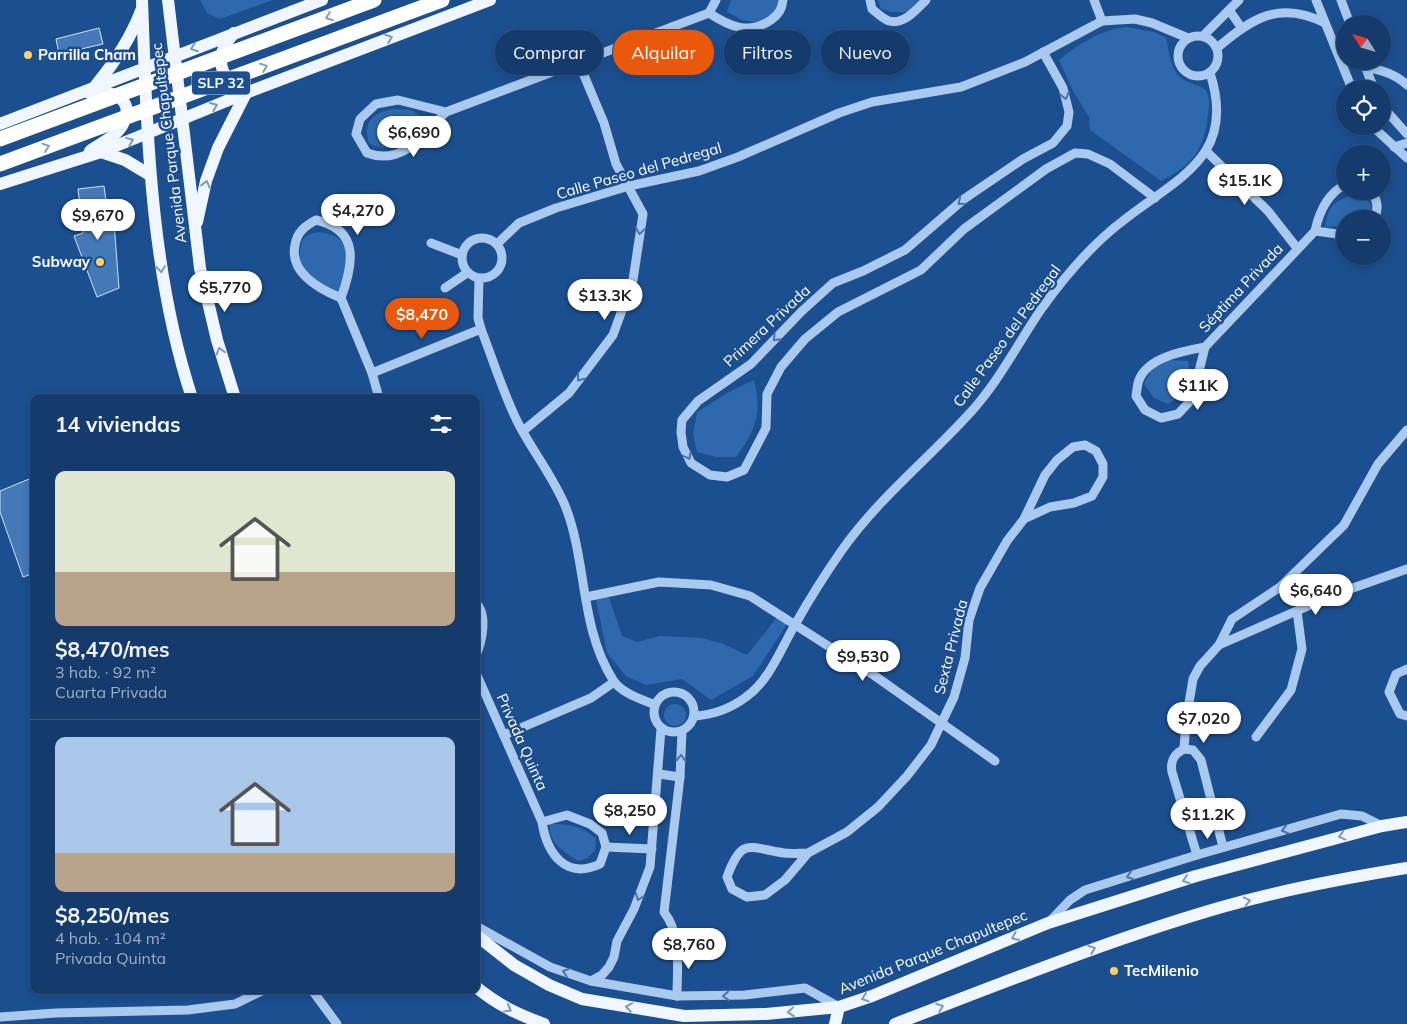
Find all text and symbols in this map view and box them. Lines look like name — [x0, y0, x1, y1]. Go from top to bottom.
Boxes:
one-way arrow — [325, 11, 334, 21]
north arrow — [1336, 15, 1391, 70]
map controls — [1336, 15, 1391, 265]
chip: Comprar — [495, 30, 603, 75]
chip: Alquilar — [613, 30, 714, 75]
chip: Filtros — [724, 30, 811, 75]
chip: Nuevo — [821, 30, 910, 75]
one-way arrow — [385, 34, 393, 44]
street label: Avenida Parque Chapultepec — [147, 42, 190, 244]
one-way arrow — [191, 42, 199, 52]
place label: Parrilla Cham — [38, 45, 136, 64]
marker: Parrilla Cham — [22, 49, 34, 61]
one-way arrow — [259, 63, 268, 73]
road number: SLP 32 — [192, 72, 250, 95]
button: locate — [1336, 80, 1391, 135]
one-way arrow — [1059, 91, 1070, 100]
one-way arrow — [209, 102, 218, 112]
pin: $6,690 — [373, 116, 455, 158]
text: $6,690 — [388, 122, 440, 142]
one-way arrow — [125, 136, 134, 147]
street label: Calle Paseo del Pedregal — [554, 138, 724, 203]
one-way arrow — [41, 143, 50, 153]
button: + — [1336, 145, 1391, 200]
pin: $15.1K — [1204, 164, 1286, 206]
text: $15.1K — [1218, 170, 1272, 190]
one-way arrow — [200, 180, 211, 189]
pin: $4,270 — [317, 194, 399, 236]
one-way arrow — [958, 197, 967, 205]
pin: $9,670 — [57, 198, 139, 241]
text: $4,270 — [332, 200, 384, 220]
text: $9,670 — [72, 205, 124, 225]
button: − — [1336, 210, 1391, 265]
one-way arrow — [636, 226, 646, 235]
street label: Séptima Privada — [1195, 239, 1287, 336]
place label: Subway — [32, 252, 91, 271]
marker: Subway — [94, 256, 106, 268]
street label: Calle Paseo del Pedregal — [949, 261, 1065, 410]
one-way arrow — [155, 265, 166, 273]
pin: $5,770 — [184, 270, 266, 313]
text: $5,770 — [199, 277, 251, 297]
pin: $13.3K — [564, 278, 646, 321]
street label: Primera Privada — [719, 281, 814, 371]
text: $13.3K — [578, 285, 632, 305]
pin: $8,470 — [381, 298, 463, 340]
text: $8,470 — [396, 304, 448, 324]
one-way arrow — [773, 333, 782, 342]
one-way arrow — [216, 347, 226, 356]
pin: $11K — [1168, 368, 1228, 411]
one-way arrow — [578, 372, 586, 381]
text: $11K — [1178, 375, 1218, 395]
icon: filters — [427, 410, 455, 438]
text: 14 viviendas — [55, 411, 181, 437]
one-way arrow — [682, 450, 692, 459]
icon: home — [210, 504, 300, 594]
pin: $6,640 — [1275, 574, 1357, 616]
text: $6,640 — [1290, 580, 1342, 600]
street label: Sexta Privada — [930, 597, 971, 696]
text: $8,470/mes — [55, 636, 170, 662]
pin: $9,530 — [822, 640, 904, 682]
text: $9,530 — [837, 646, 889, 666]
text: 3 hab. · 92 m² — [55, 662, 156, 682]
text: Cuarta Privada — [55, 682, 167, 702]
street label: Privada Quinta — [493, 690, 552, 793]
pin: $7,020 — [1163, 702, 1245, 744]
text: $7,020 — [1178, 708, 1230, 728]
one-way arrow — [676, 754, 686, 762]
icon: home — [210, 769, 300, 859]
pin: $8,250 — [589, 794, 671, 836]
pin: $11.2K — [1167, 798, 1249, 840]
text: $8,250 — [604, 800, 656, 820]
text: $11.2K — [1181, 804, 1235, 824]
one-way arrow — [1281, 824, 1290, 835]
one-way arrow — [1339, 831, 1347, 841]
one-way arrow — [1126, 871, 1134, 881]
one-way arrow — [1182, 874, 1190, 884]
one-way arrow — [635, 893, 645, 901]
one-way arrow — [1243, 896, 1252, 907]
text: $8,250/mes — [55, 902, 170, 928]
street label: Avenida Parque Chapultepec — [836, 905, 1030, 998]
text: 4 hab. · 104 m² — [55, 928, 166, 948]
pin: $8,760 — [648, 928, 730, 970]
one-way arrow — [1011, 930, 1020, 941]
text: $8,760 — [663, 934, 715, 954]
one-way arrow — [1087, 945, 1096, 955]
text: Privada Quinta — [55, 948, 166, 968]
place label: TecMilenio — [1124, 961, 1199, 980]
marker: TecMilenio — [1108, 965, 1120, 977]
one-way arrow — [562, 968, 571, 978]
one-way arrow — [722, 990, 730, 1001]
one-way arrow — [861, 993, 870, 1003]
one-way arrow — [625, 1002, 633, 1012]
one-way arrow — [502, 1003, 511, 1013]
one-way arrow — [935, 1003, 944, 1013]
one-way arrow — [786, 1006, 794, 1017]

